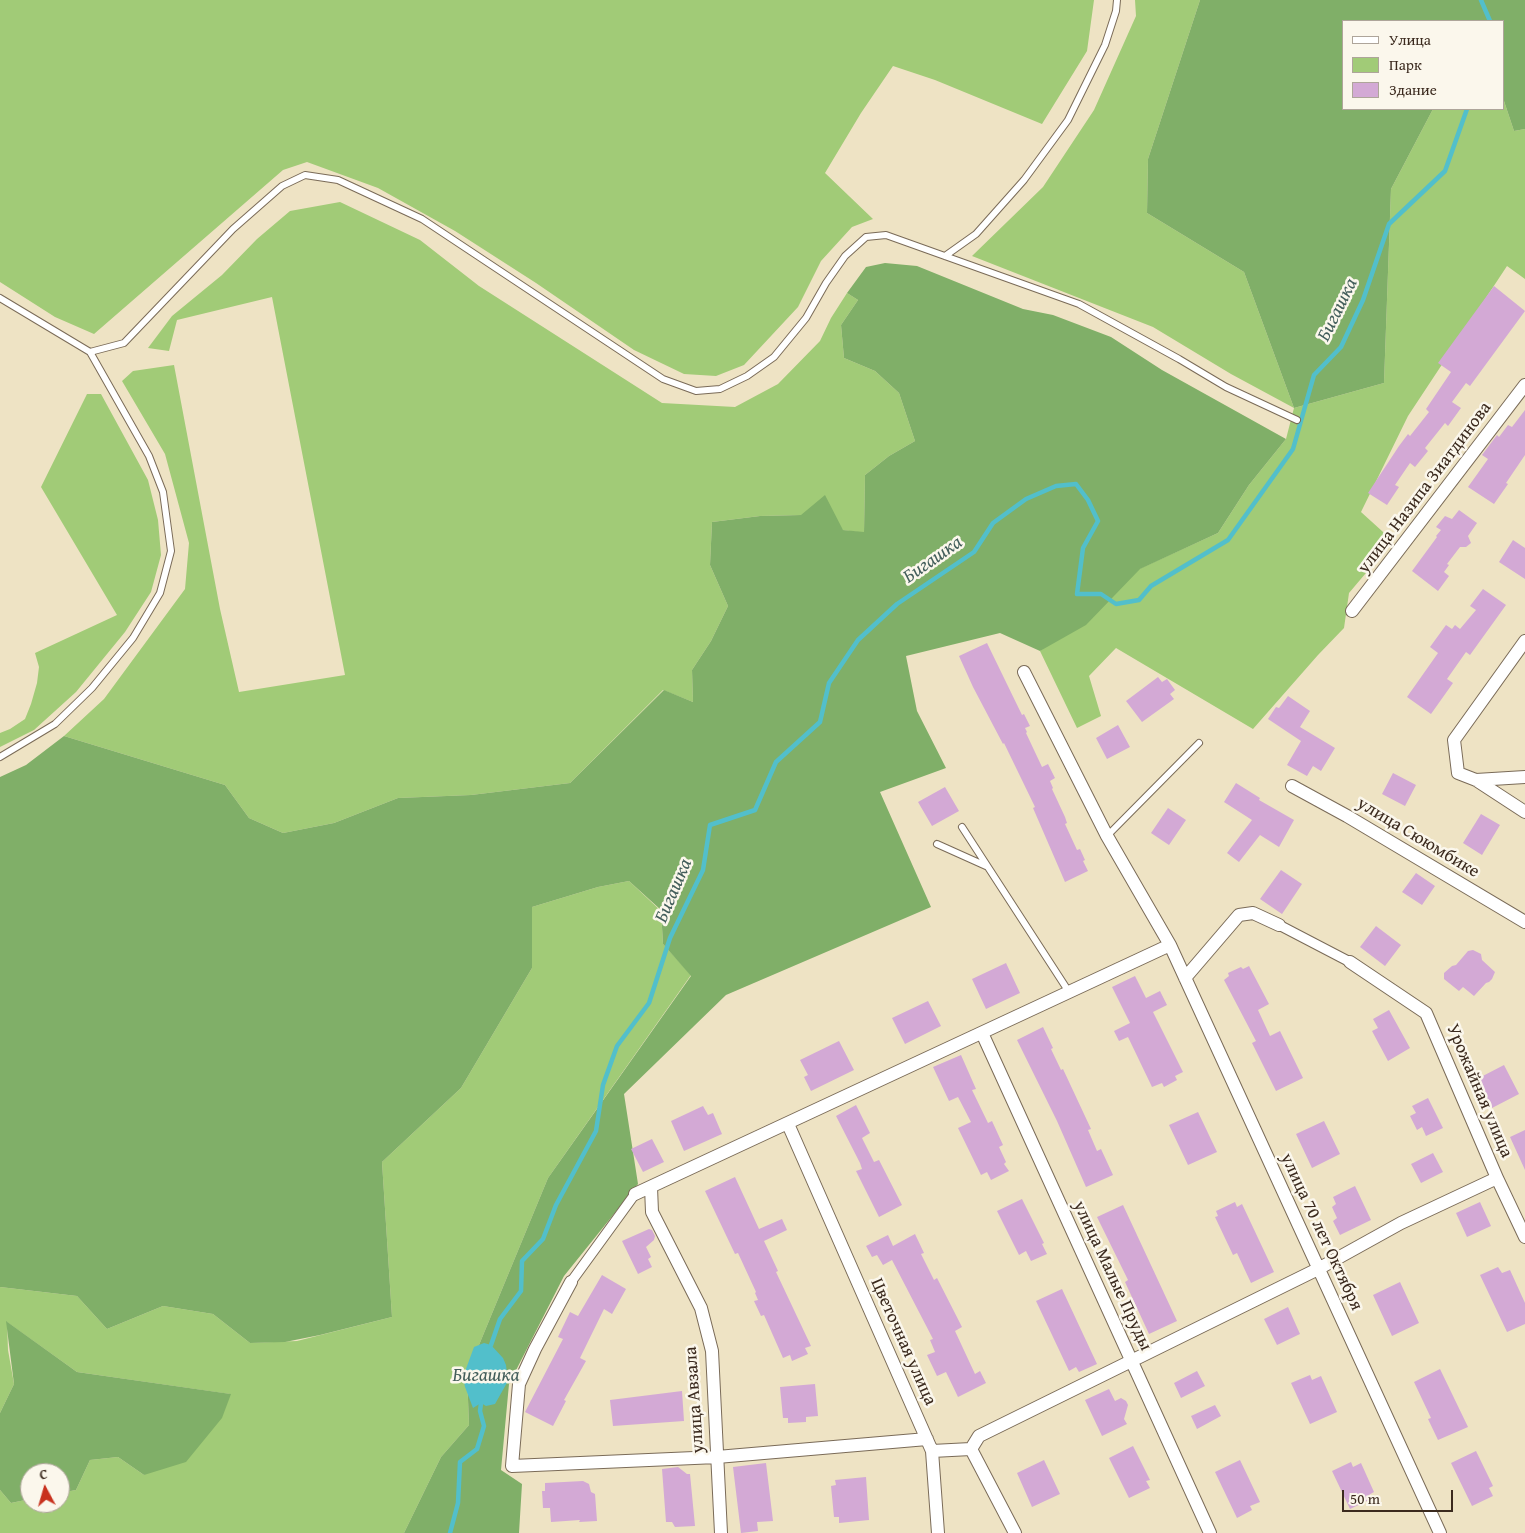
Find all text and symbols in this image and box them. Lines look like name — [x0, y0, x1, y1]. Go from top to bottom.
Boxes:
legend — [1342, 20, 1505, 110]
text: Улица — [1389, 29, 1431, 50]
text: Парк — [1389, 54, 1422, 75]
text: Здание — [1389, 79, 1437, 100]
water label: Бигашка — [1313, 275, 1363, 345]
street label: улица Назипа Зиатдинова — [1353, 398, 1497, 578]
water label: Бигашка — [899, 531, 967, 589]
street label: улица Сююмбике — [1353, 793, 1483, 883]
water label: Бигашка — [650, 856, 698, 926]
street label: Урожайная улица — [1441, 1021, 1517, 1161]
street label: улица 70 лет Октября — [1275, 1150, 1367, 1314]
street label: улица Малые Пруды — [1068, 1198, 1156, 1354]
street label: Цветочная улица — [865, 1275, 941, 1409]
street label: улица Авзала — [680, 1346, 710, 1454]
water label: Бигашка — [452, 1365, 520, 1387]
north arrow — [20, 1463, 70, 1513]
text: С — [39, 1464, 49, 1484]
scale bar — [1345, 1480, 1456, 1512]
text: 50 m — [1350, 1488, 1380, 1509]

